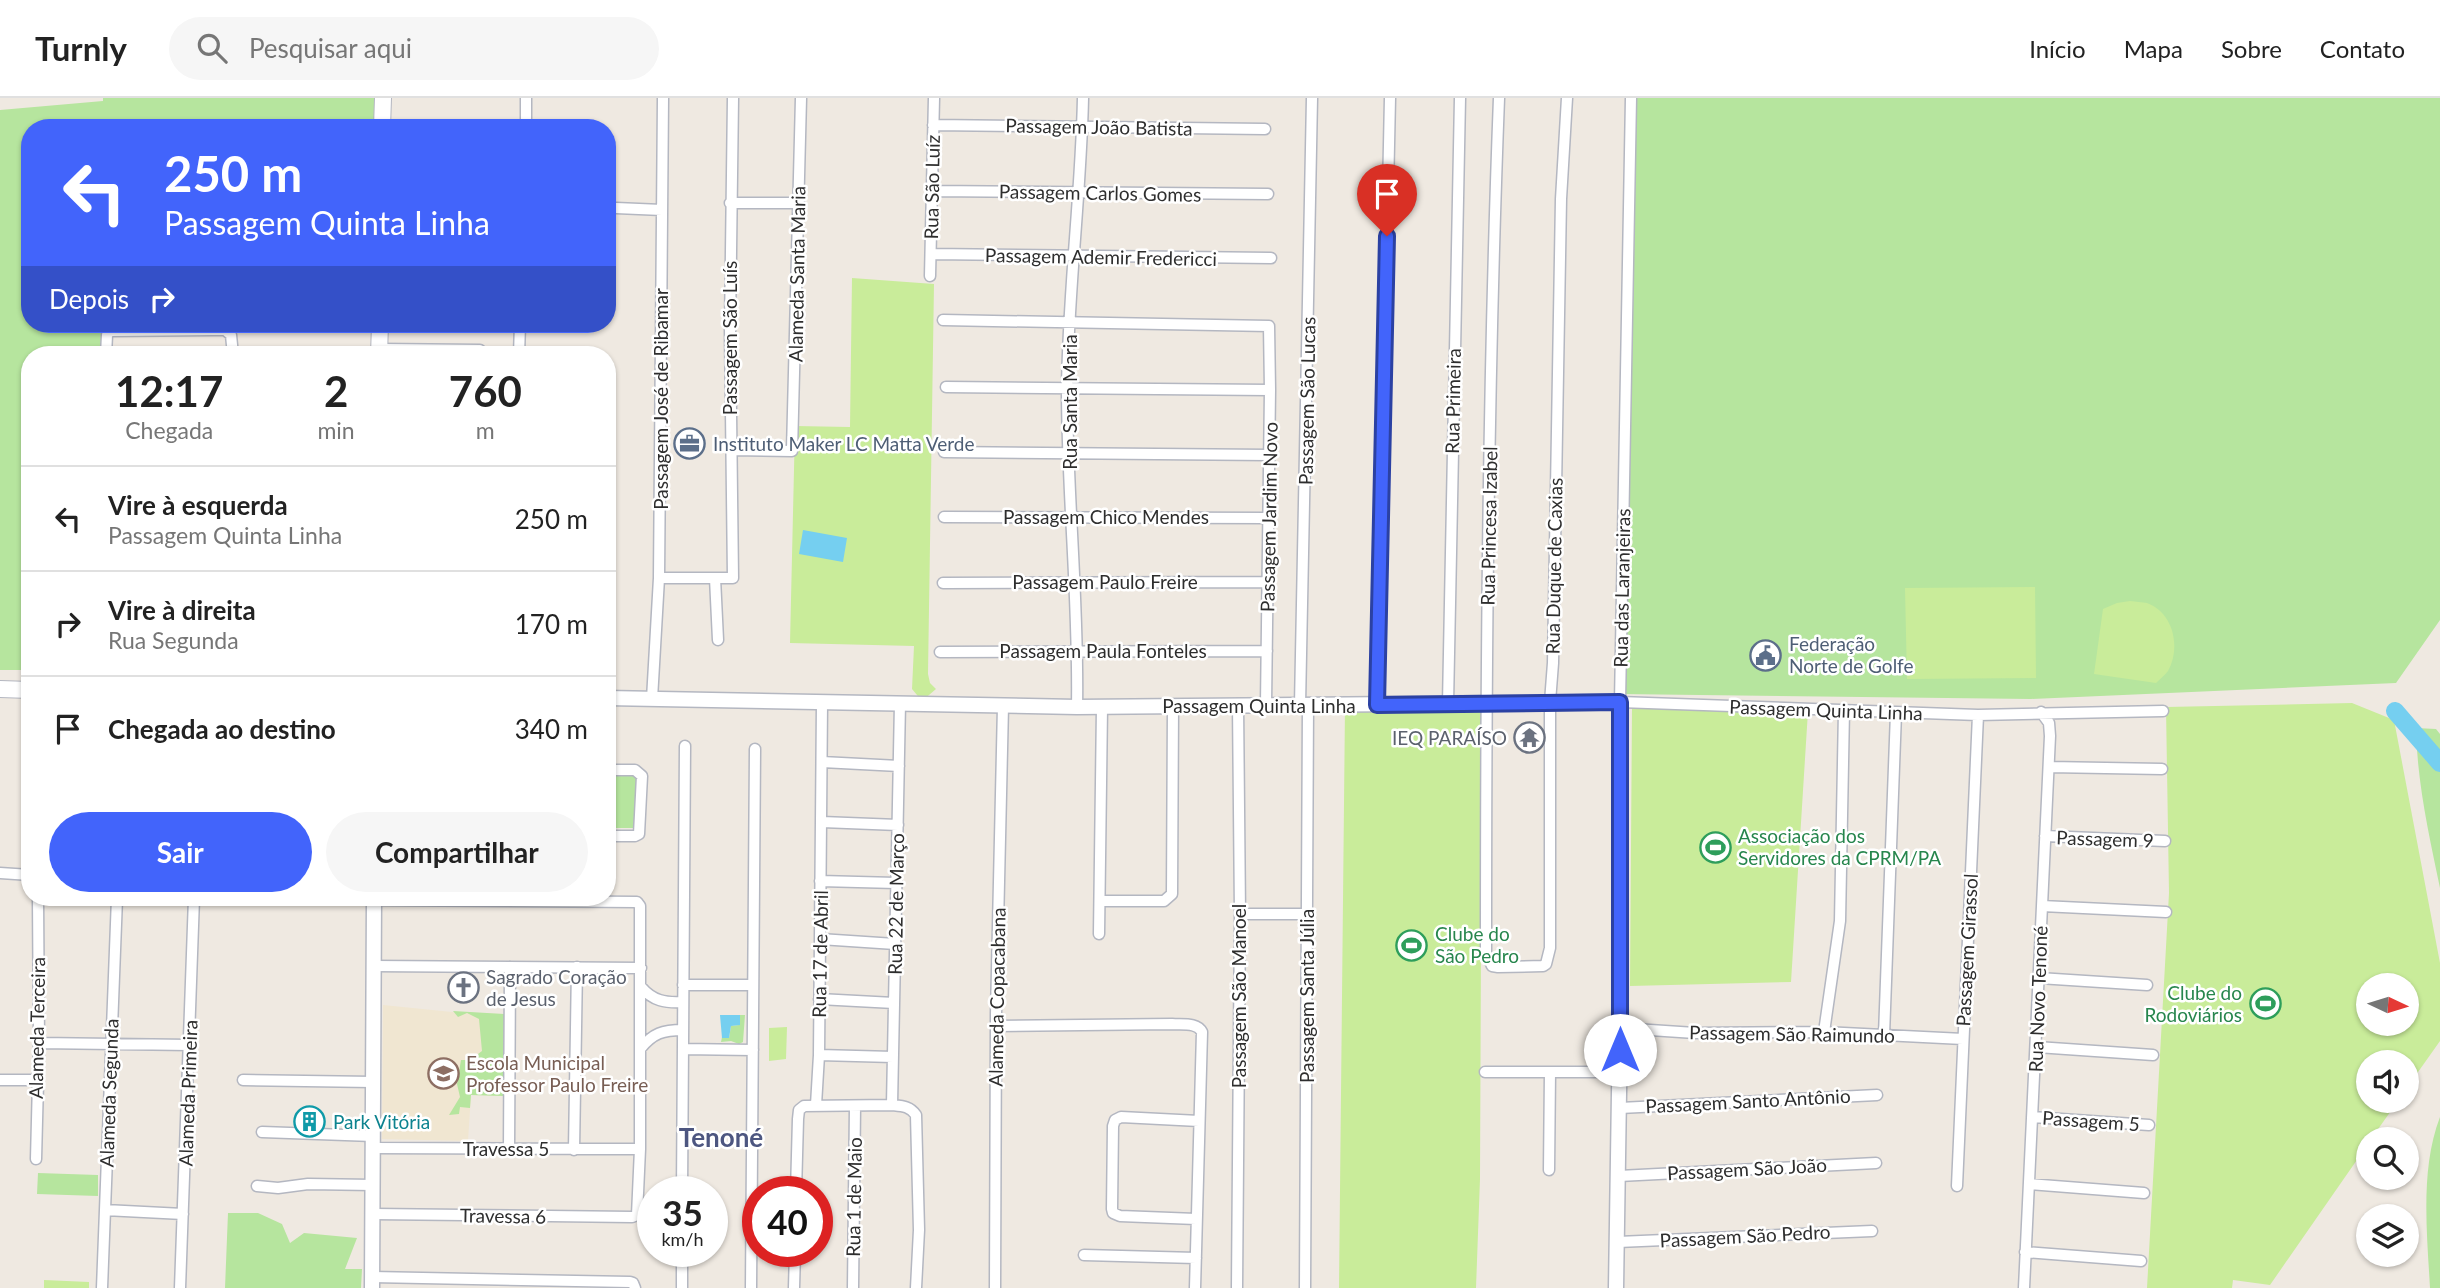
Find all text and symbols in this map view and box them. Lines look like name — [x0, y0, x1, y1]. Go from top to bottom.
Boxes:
search box — [169, 17, 659, 80]
text: Turnly — [35, 28, 127, 68]
icon: search — [193, 29, 231, 67]
text: Pesquisar aqui — [249, 32, 412, 64]
text: Início — [2029, 34, 2086, 63]
text: Mapa — [2124, 34, 2183, 63]
text: Sobre — [2221, 34, 2282, 63]
text: Contato — [2320, 34, 2405, 63]
street label: Passagem João Batista — [1005, 113, 1193, 140]
street label: Rua São Luíz — [919, 134, 944, 239]
text: 250 m — [164, 144, 302, 202]
icon: left — [49, 147, 140, 238]
pin — [1357, 164, 1417, 236]
icon: arrive — [1368, 175, 1406, 213]
street label: Passagem Carlos Gomes — [999, 179, 1201, 206]
street label: Alameda Santa Maria — [783, 186, 810, 362]
text: Passagem Quinta Linha — [164, 203, 490, 242]
street label: Passagem Ademir Fredericci — [985, 243, 1217, 270]
street label: Passagem São Luís — [718, 261, 741, 415]
icon: right — [143, 280, 181, 318]
text: Depois — [49, 283, 129, 315]
street label: Passagem José de Ribamar — [649, 288, 672, 510]
street label: Passagem São Lucas — [1294, 317, 1319, 485]
street label: Rua Santa Maria — [1058, 334, 1081, 470]
street label: Rua Primeira — [1440, 348, 1465, 454]
text: 12:17 — [115, 366, 223, 416]
text: 2 — [324, 366, 348, 416]
text: 760 — [449, 366, 522, 416]
text: Chegada — [125, 416, 213, 444]
text: min — [317, 416, 355, 444]
text: m — [476, 416, 495, 444]
street label: Passagem Jardim Novo — [1255, 422, 1282, 612]
office icon: Instituto Maker LC Matta Verde — [673, 427, 707, 461]
place label: Instituto Maker LC Matta Verde — [713, 432, 974, 455]
street label: Rua Princesa Izabel — [1476, 446, 1501, 606]
street label: Rua Duque de Caxias — [1540, 477, 1567, 655]
text: Vire à esquerda — [108, 489, 288, 521]
icon: left — [49, 500, 87, 538]
text: 250 m — [515, 503, 588, 535]
street label: Passagem Chico Mendes — [1003, 505, 1209, 528]
street label: Rua das Laranjeiras — [1609, 508, 1634, 668]
text: Passagem Quinta Linha — [108, 521, 342, 549]
street label: Passagem Paulo Freire — [1012, 570, 1198, 593]
text: Vire à direita — [108, 594, 256, 626]
icon: right — [49, 605, 87, 643]
text: 170 m — [515, 608, 588, 640]
text: Rua Segunda — [108, 626, 239, 654]
place label: Federação Norte de Golfe — [1789, 632, 1914, 677]
public building icon: Federação Norte de Golfe — [1749, 638, 1783, 672]
street label: Passagem Paula Fonteles — [999, 639, 1207, 662]
street label: Passagem Quinta Linha — [1162, 694, 1356, 717]
street label: Passagem Quinta Linha — [1729, 695, 1923, 724]
icon: arrive — [49, 710, 87, 748]
text: Chegada ao destino — [108, 713, 336, 745]
text: 340 m — [515, 713, 588, 745]
temple icon: IEQ PARAÍSO — [1513, 721, 1547, 755]
place label: IEQ PARAÍSO — [1392, 726, 1507, 749]
button: Sair — [49, 812, 312, 892]
button: Compartilhar — [326, 812, 588, 892]
place label: Associação dos Servidores da CPRM/PA — [1738, 824, 1941, 869]
street label: Passagem 9 — [2056, 825, 2154, 852]
sports icon: Associação dos Servidores da CPRM/PA — [1698, 830, 1732, 864]
street label: Rua 22 de Março — [883, 833, 908, 975]
street label: Passagem Girassol — [1951, 873, 1982, 1027]
street label: Rua 17 de Abril — [807, 890, 832, 1018]
street label: Passagem São Manoel — [1227, 904, 1250, 1088]
street label: Alameda Copacabana — [983, 907, 1010, 1087]
street label: Passagem Santa Júlia — [1295, 909, 1318, 1083]
place label: Clube do São Pedro — [1435, 922, 1519, 967]
street label: Rua Novo Tenoné — [2023, 925, 2052, 1073]
sports icon: Clube do São Pedro — [1395, 928, 1429, 962]
street label: Alameda Terceira — [24, 957, 49, 1099]
place label: Sagrado Coração de Jesus — [486, 965, 627, 1010]
church icon: Sagrado Coração de Jesus — [446, 971, 480, 1005]
north arrow — [2356, 973, 2418, 1036]
map controls — [2356, 973, 2419, 1267]
place label: Clube do Rodoviários — [2145, 981, 2242, 1026]
sports icon: Clube do Rodoviários — [2248, 987, 2282, 1021]
position arrow — [1583, 1013, 1657, 1087]
street label: Alameda Segunda — [94, 1018, 123, 1168]
street label: Alameda Primeira — [173, 1019, 202, 1167]
street label: Passagem São Raimundo — [1689, 1020, 1895, 1047]
button: sound — [2356, 1050, 2419, 1113]
place label: Escola Municipal Professor Paulo Freire — [466, 1051, 648, 1096]
school or university icon: Escola Municipal Professor Paulo Freire — [426, 1057, 460, 1091]
street label: Passagem Santo Antônio — [1645, 1084, 1851, 1117]
building icon: Park Vitória — [293, 1105, 327, 1139]
street label: Passagem 5 — [2041, 1106, 2141, 1135]
place label: Park Vitória — [333, 1110, 430, 1133]
district label: Tenoné — [679, 1121, 763, 1153]
button: search — [2356, 1127, 2419, 1190]
street label: Travessa 5 — [463, 1137, 549, 1160]
street label: Rua 1 de Maio — [841, 1137, 866, 1257]
street label: Passagem São João — [1666, 1153, 1828, 1184]
speed limit sign: 40 — [742, 1176, 833, 1267]
text: 35 — [662, 1191, 703, 1233]
street label: Travessa 6 — [460, 1203, 546, 1228]
button: layers — [2356, 1204, 2419, 1267]
street label: Passagem São Pedro — [1659, 1220, 1831, 1251]
text: km/h — [661, 1228, 704, 1250]

